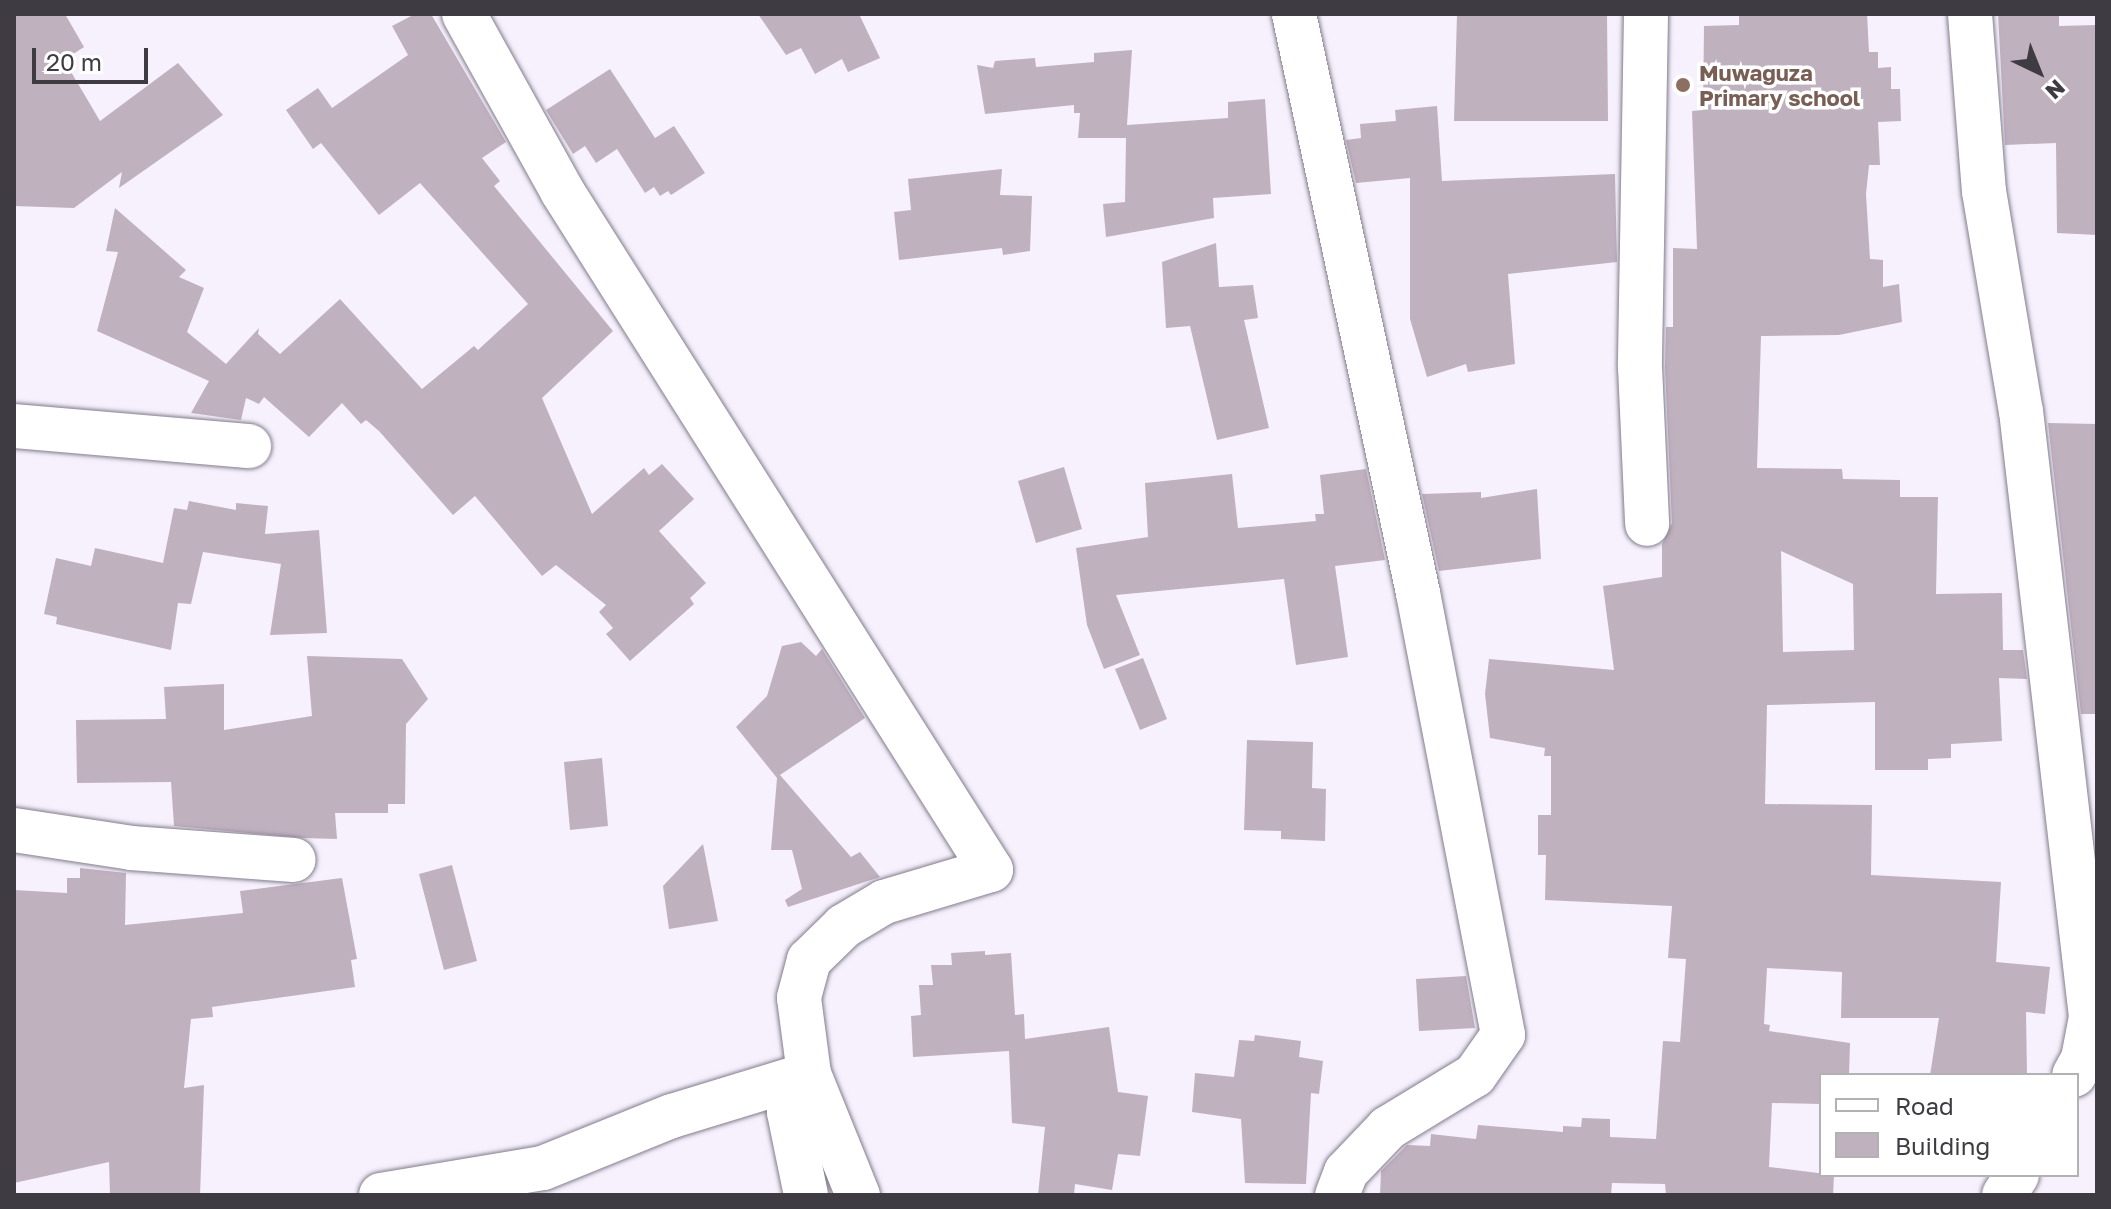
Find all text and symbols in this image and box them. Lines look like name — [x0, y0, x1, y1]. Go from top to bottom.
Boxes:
scale bar — [36, 32, 152, 82]
north arrow — [1999, 32, 2079, 112]
text: 20 m — [46, 47, 102, 76]
place label: Muwaguza Primary school — [1699, 59, 1860, 110]
text: N — [2040, 74, 2071, 105]
marker: Muwaguza Primary school — [1674, 76, 1692, 94]
legend — [1819, 1073, 2079, 1177]
text: Road — [1895, 1091, 1954, 1120]
text: Building — [1895, 1131, 1990, 1160]

